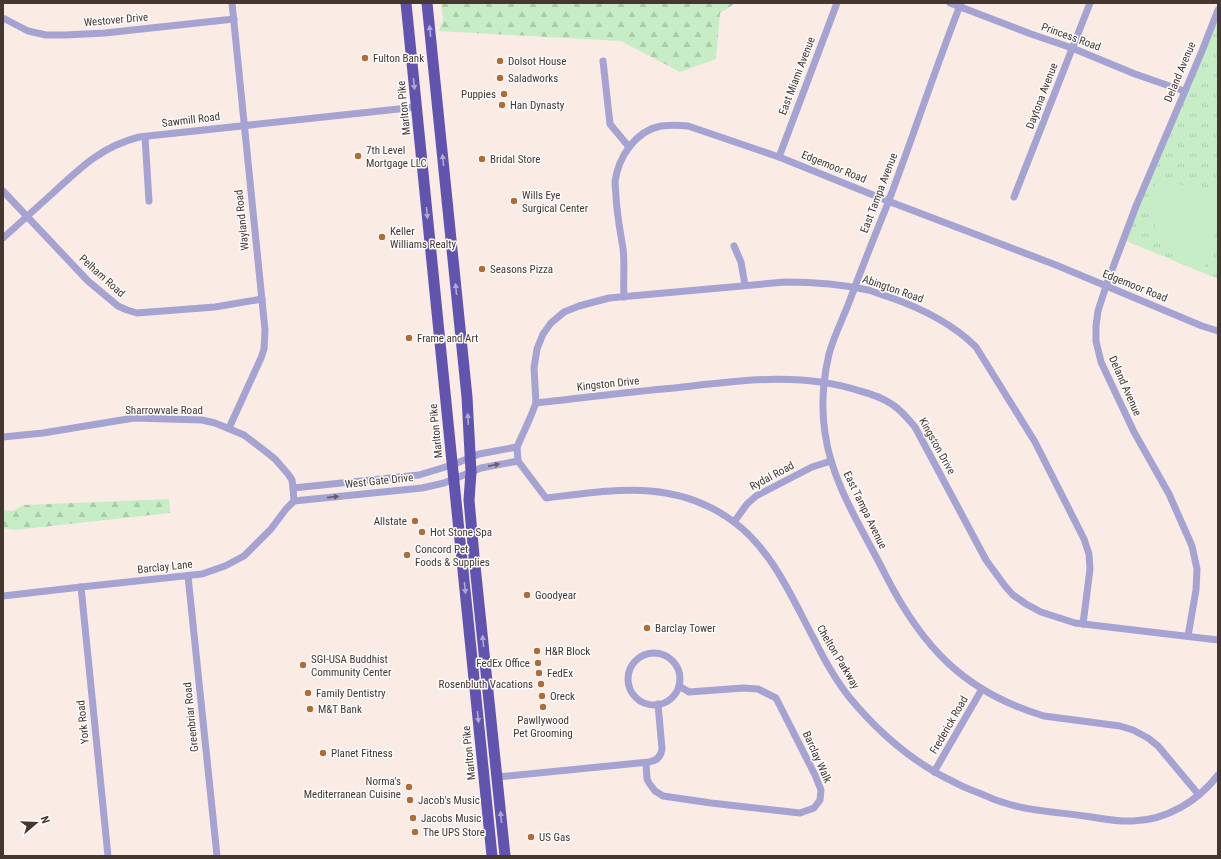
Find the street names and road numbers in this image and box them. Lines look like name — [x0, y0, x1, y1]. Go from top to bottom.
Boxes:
street label: Westover Drive — [83, 11, 149, 29]
street label: Princess Road — [1040, 20, 1102, 54]
street label: East Miami Avenue — [776, 35, 818, 117]
street label: Deland Avenue — [1161, 40, 1199, 104]
street label: Daytona Avenue — [1023, 61, 1061, 131]
street label: Marlton Pike — [395, 80, 413, 136]
street label: Sawmill Road — [161, 110, 221, 130]
street label: Edgemoor Road — [800, 148, 868, 186]
street label: East Tampa Avenue — [858, 151, 900, 235]
street label: Wayland Road — [232, 189, 252, 251]
street label: Pelham Road — [76, 252, 128, 300]
street label: Edgemoor Road — [1101, 267, 1169, 305]
street label: Abington Road — [861, 272, 925, 306]
street label: Deland Avenue — [1106, 354, 1144, 418]
street label: Kingston Drive — [576, 374, 640, 394]
street label: Marlton Pike — [427, 403, 445, 459]
street label: Sharrowvale Road — [125, 404, 203, 417]
street label: Kingston Drive — [916, 415, 958, 477]
street label: Rydal Road — [748, 459, 796, 493]
street label: East Tampa Avenue — [841, 469, 889, 551]
street label: West Gate Drive — [344, 471, 414, 491]
street label: Barclay Lane — [137, 558, 193, 576]
street label: Chelton Parkway — [814, 623, 862, 692]
street label: Greenbriar Road — [181, 682, 201, 752]
street label: Frederick Road — [927, 694, 971, 756]
street label: York Road — [74, 700, 92, 744]
street label: Marlton Pike — [460, 725, 478, 781]
street label: Barclay Walk — [800, 729, 834, 785]

